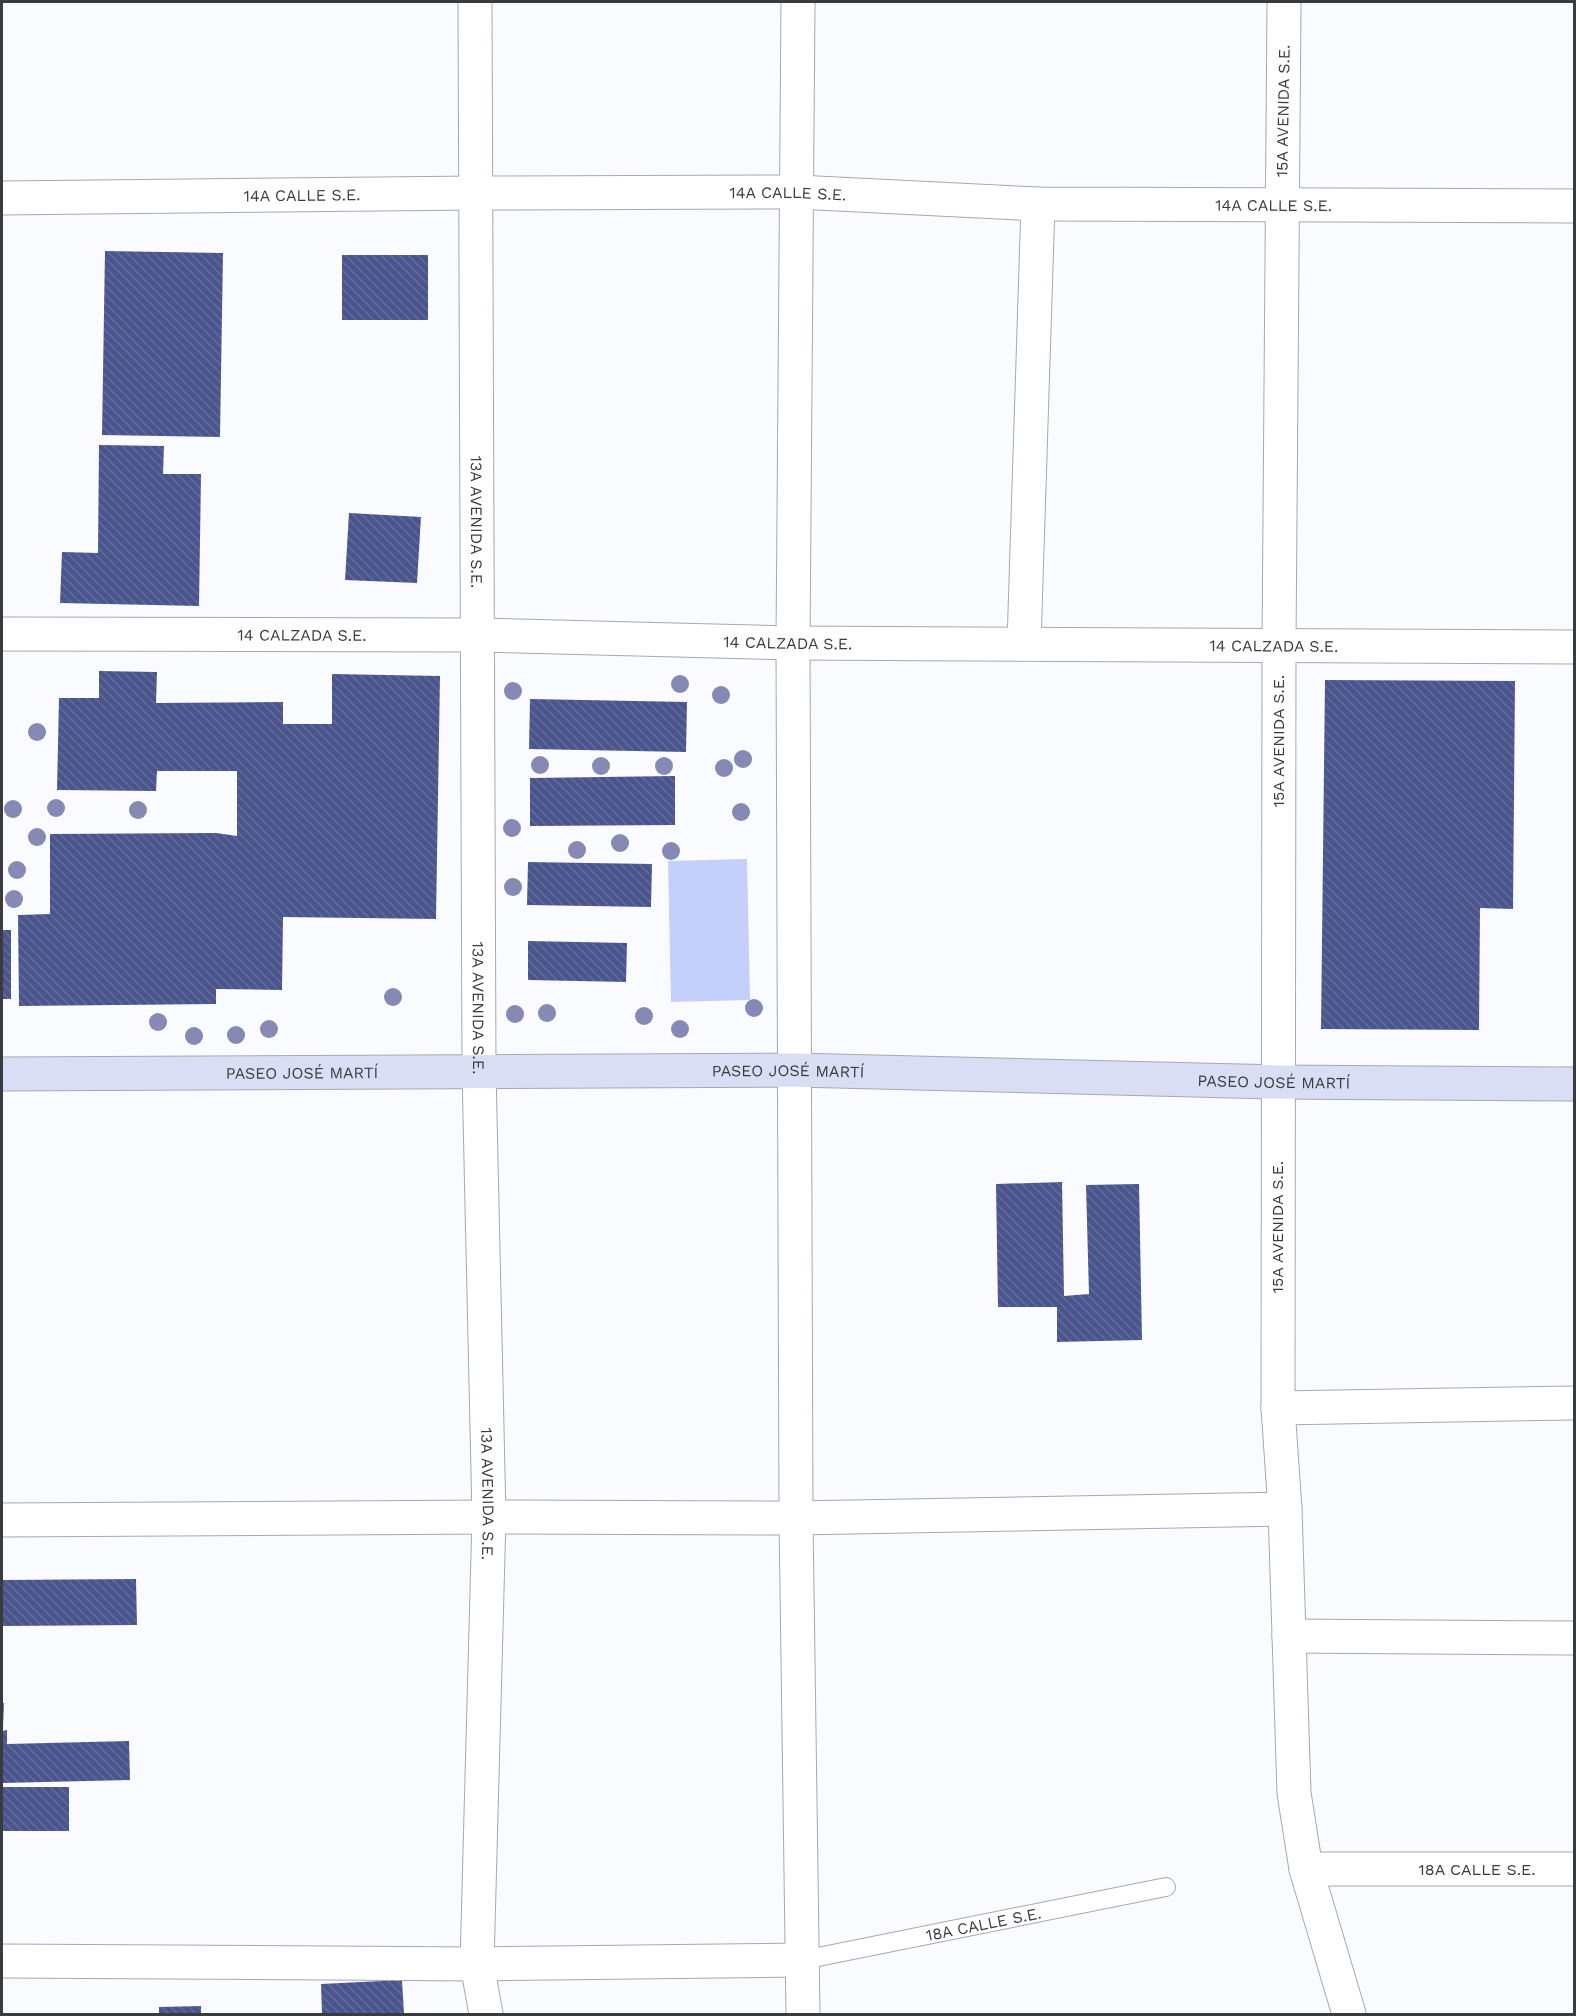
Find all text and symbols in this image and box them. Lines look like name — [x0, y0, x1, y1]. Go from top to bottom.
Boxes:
street label: 15A AVENIDA S.E. — [1272, 45, 1294, 177]
street label: 14A CALLE S.E. — [730, 182, 847, 204]
street label: 14A CALLE S.E. — [243, 185, 360, 205]
street label: 14A CALLE S.E. — [1215, 195, 1332, 215]
street label: 13A AVENIDA S.E. — [467, 456, 487, 588]
street label: 14 CALZADA S.E. — [238, 625, 366, 644]
street label: 14 CALZADA S.E. — [723, 632, 852, 653]
street label: 14 CALZADA S.E. — [1209, 636, 1338, 655]
street label: 15A AVENIDA S.E. — [1269, 675, 1288, 807]
street label: 13A AVENIDA S.E. — [469, 942, 489, 1075]
street label: PASEO JOSÉ MARTÍ — [712, 1060, 865, 1081]
street label: PASEO JOSÉ MARTÍ — [226, 1063, 379, 1082]
street label: PASEO JOSÉ MARTÍ — [1197, 1071, 1350, 1092]
street label: 15A AVENIDA S.E. — [1268, 1161, 1287, 1293]
street label: 13A AVENIDA S.E. — [477, 1427, 499, 1560]
street label: 18A CALLE S.E. — [1419, 1860, 1535, 1879]
street label: 18A CALLE S.E. — [924, 1903, 1043, 1945]

